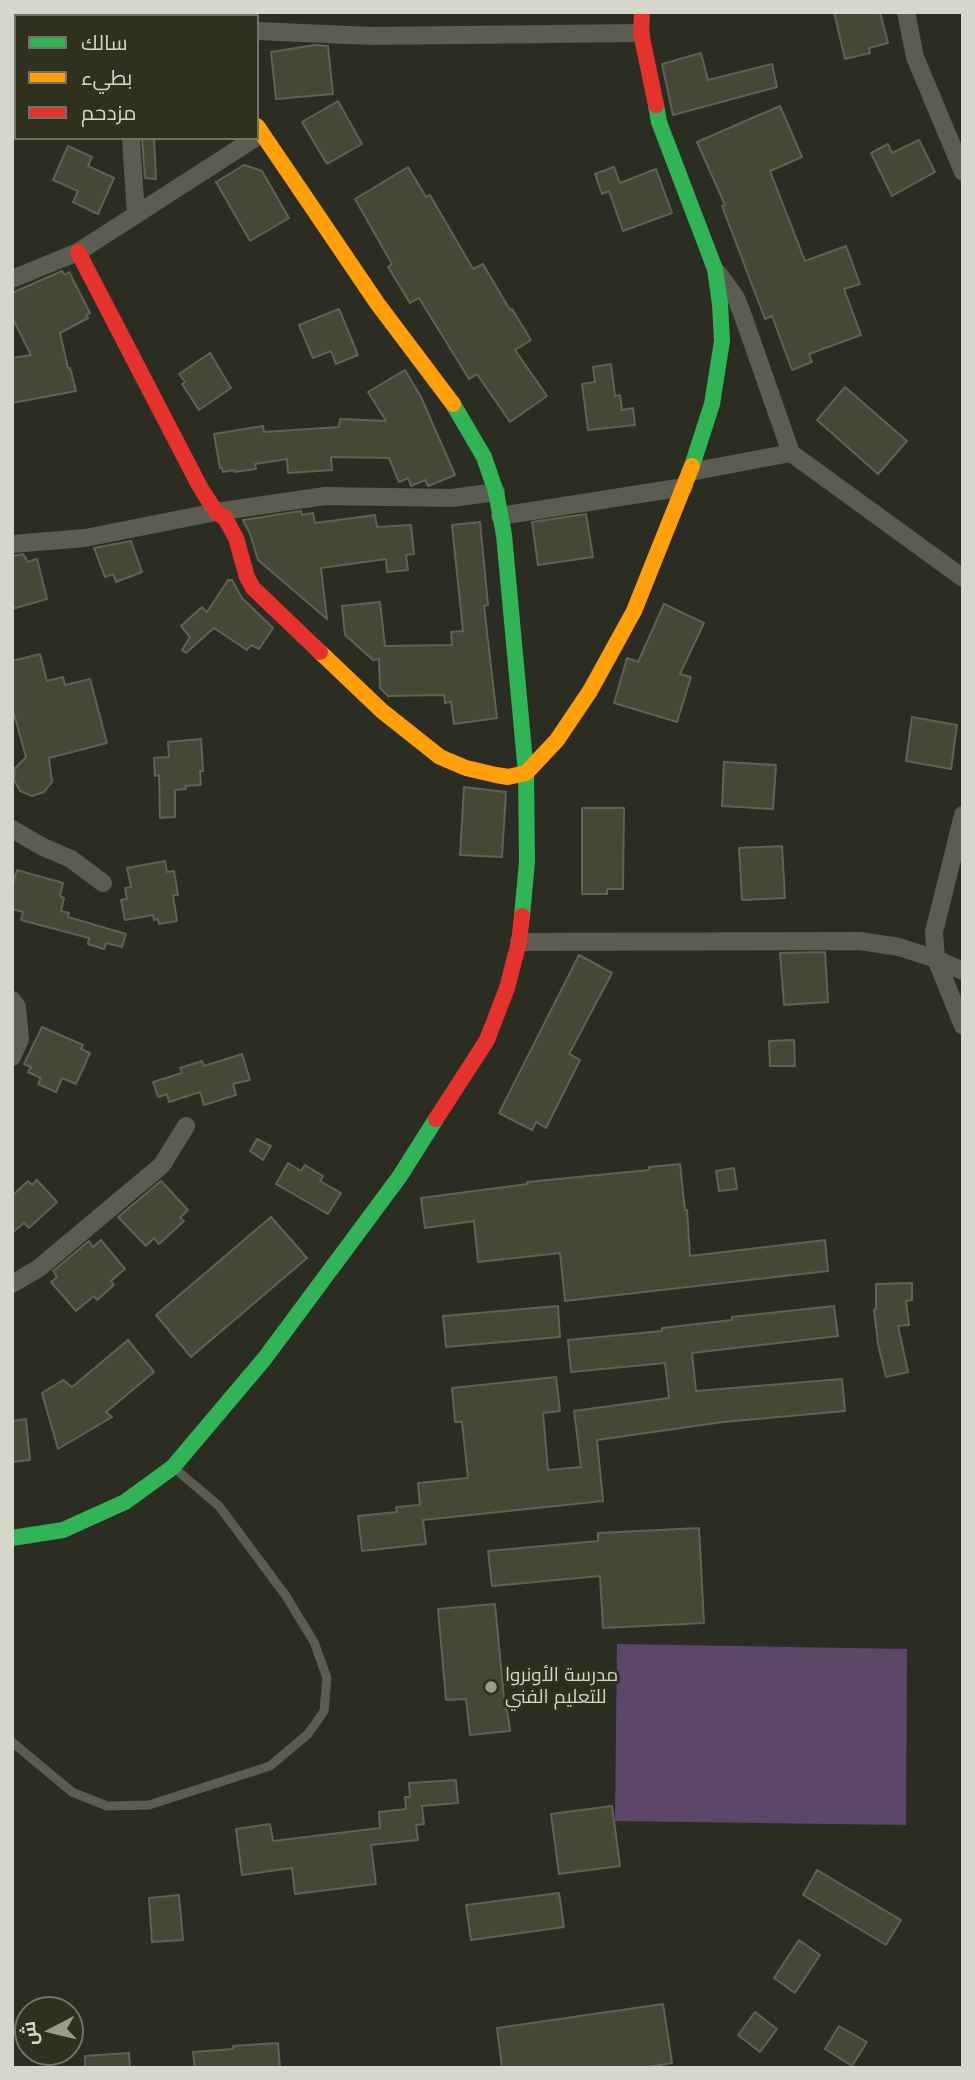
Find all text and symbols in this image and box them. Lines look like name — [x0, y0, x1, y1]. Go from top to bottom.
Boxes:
legend — [14, 14, 259, 140]
text: سالك — [81, 31, 128, 54]
text: بطيء — [81, 66, 132, 89]
text: مزدحم — [81, 101, 136, 124]
place label: مدرسة الأونروا للتعليم الفني — [505, 1665, 618, 1709]
marker: مدرسة الأونروا للتعليم الفني — [483, 1679, 499, 1695]
north arrow — [14, 1996, 84, 2066]
text: ش — [18, 2020, 42, 2047]

